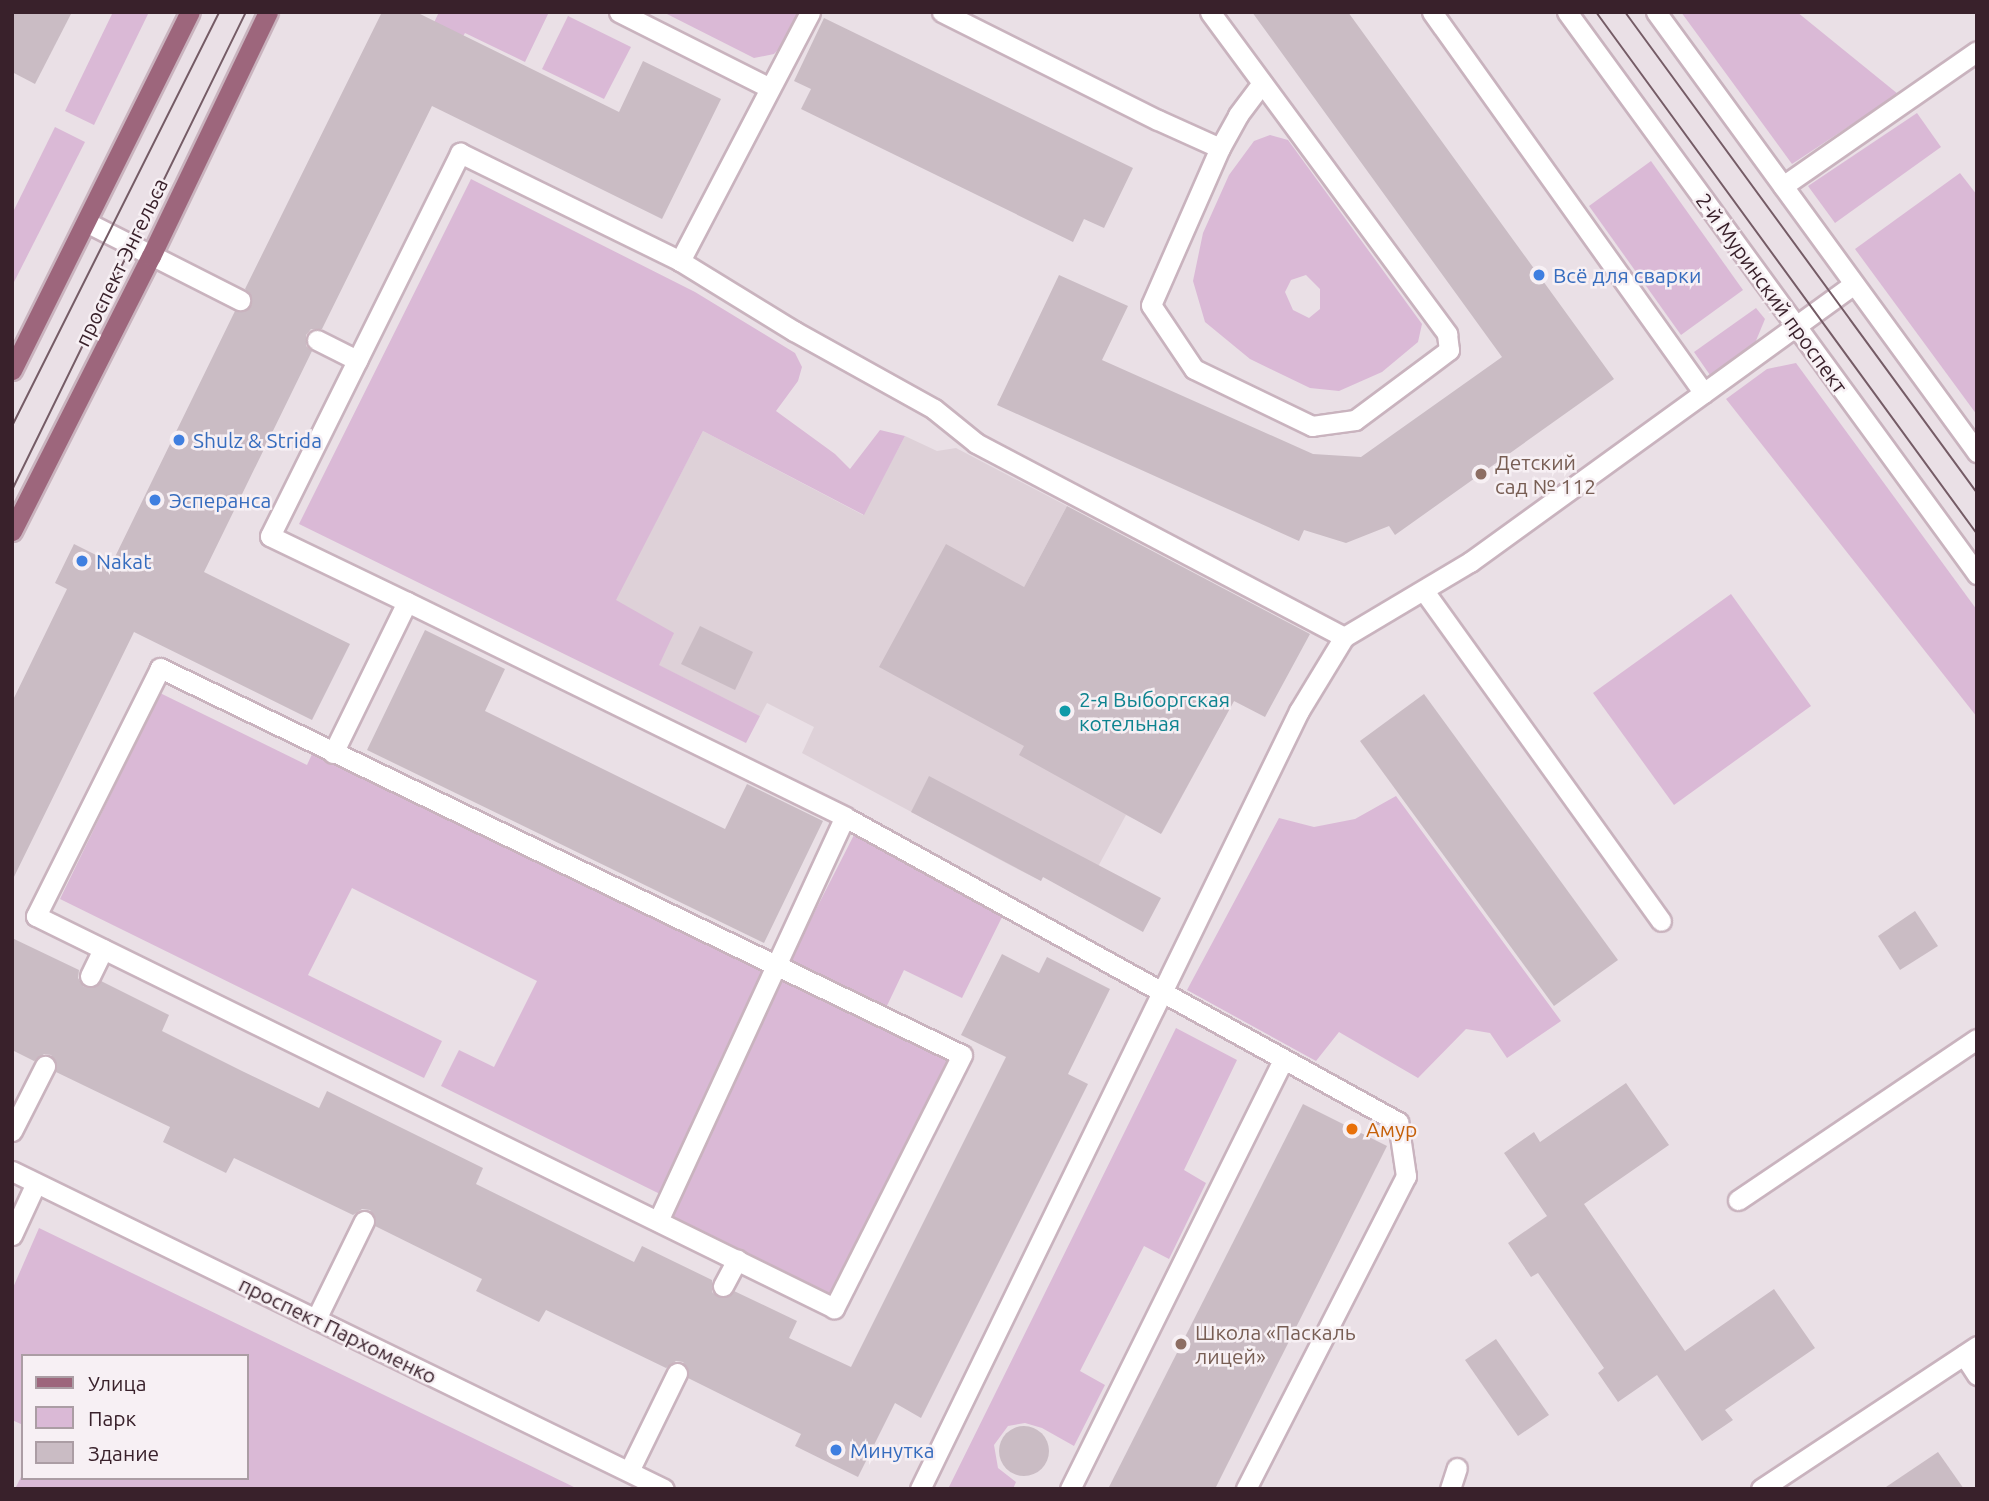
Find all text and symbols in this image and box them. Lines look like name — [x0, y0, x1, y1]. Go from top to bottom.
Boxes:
street label: проспект Энгельса — [69, 174, 173, 350]
street label: 2-й Муринский проспект — [1691, 188, 1853, 398]
place label: Всё для сварки — [1553, 262, 1701, 288]
marker: Всё для сварки — [1531, 267, 1547, 283]
place label: Shulz & Strida — [193, 427, 322, 453]
marker: Shulz & Strida — [171, 432, 187, 448]
place label: Детский сад № 112 — [1495, 449, 1596, 499]
marker: Детский сад № 112 — [1473, 466, 1489, 482]
place label: Эсперанса — [169, 487, 271, 513]
marker: Эсперанса — [147, 492, 163, 508]
place label: Nakat — [96, 548, 151, 574]
marker: Nakat — [74, 553, 90, 569]
place label: 2-я Выборгская котельная — [1079, 686, 1230, 736]
marker: 2-я Выборгская котельная — [1057, 703, 1073, 719]
place label: Амур — [1366, 1116, 1417, 1142]
marker: Амур — [1344, 1121, 1360, 1137]
street label: проспект Пархоменко — [235, 1271, 441, 1389]
place label: Школа «Паскаль лицей» — [1195, 1319, 1356, 1369]
marker: Школа «Паскаль лицей» — [1173, 1336, 1189, 1352]
legend — [21, 1354, 248, 1480]
text: Улица — [88, 1371, 146, 1395]
text: Парк — [88, 1406, 136, 1430]
place label: Минутка — [850, 1437, 934, 1463]
text: Здание — [88, 1441, 159, 1465]
marker: Минутка — [828, 1442, 844, 1458]

